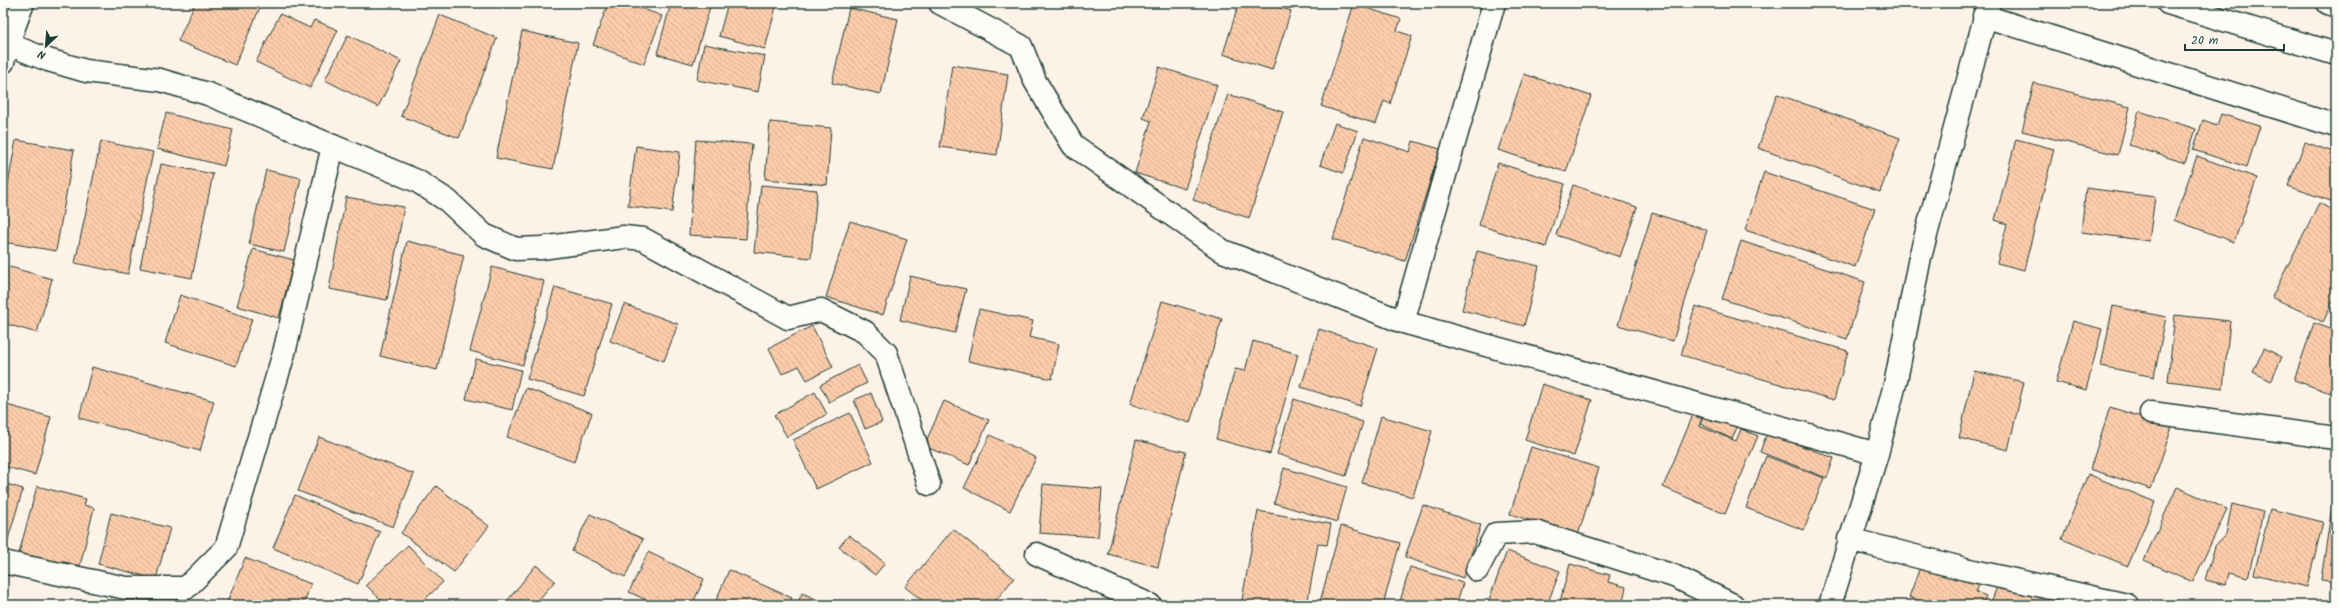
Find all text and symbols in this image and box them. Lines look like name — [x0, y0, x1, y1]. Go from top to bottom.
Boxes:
north arrow — [26, 26, 66, 66]
scale bar — [2185, 26, 2284, 52]
text: 20 m — [2191, 31, 2219, 50]
text: N — [35, 44, 49, 64]

